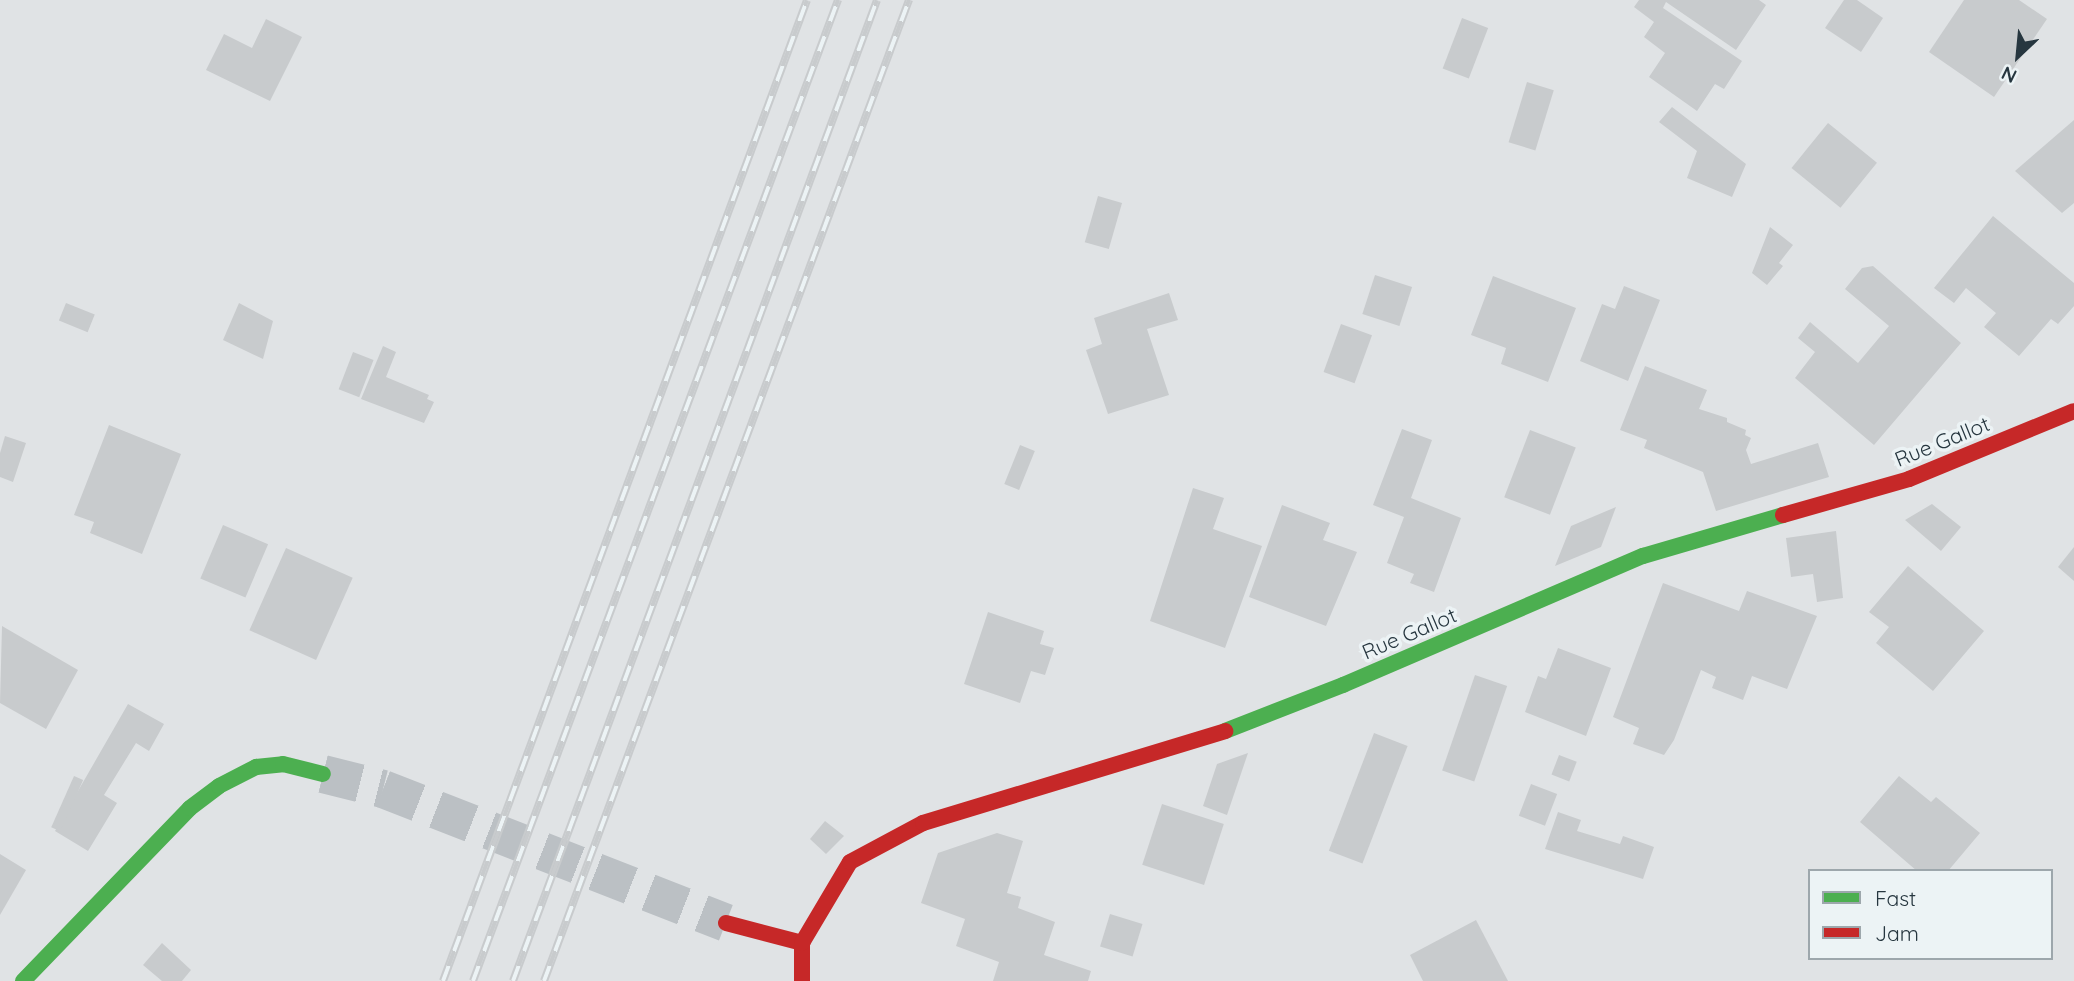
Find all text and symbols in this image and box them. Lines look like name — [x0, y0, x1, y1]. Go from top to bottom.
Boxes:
north arrow — [1983, 21, 2053, 91]
text: N — [1997, 61, 2020, 89]
street label: Rue Gallot — [1891, 411, 1993, 471]
street label: Rue Gallot — [1358, 602, 1460, 664]
legend — [1808, 869, 2053, 960]
text: Fast — [1875, 885, 1916, 911]
text: Jam — [1875, 920, 1919, 946]

